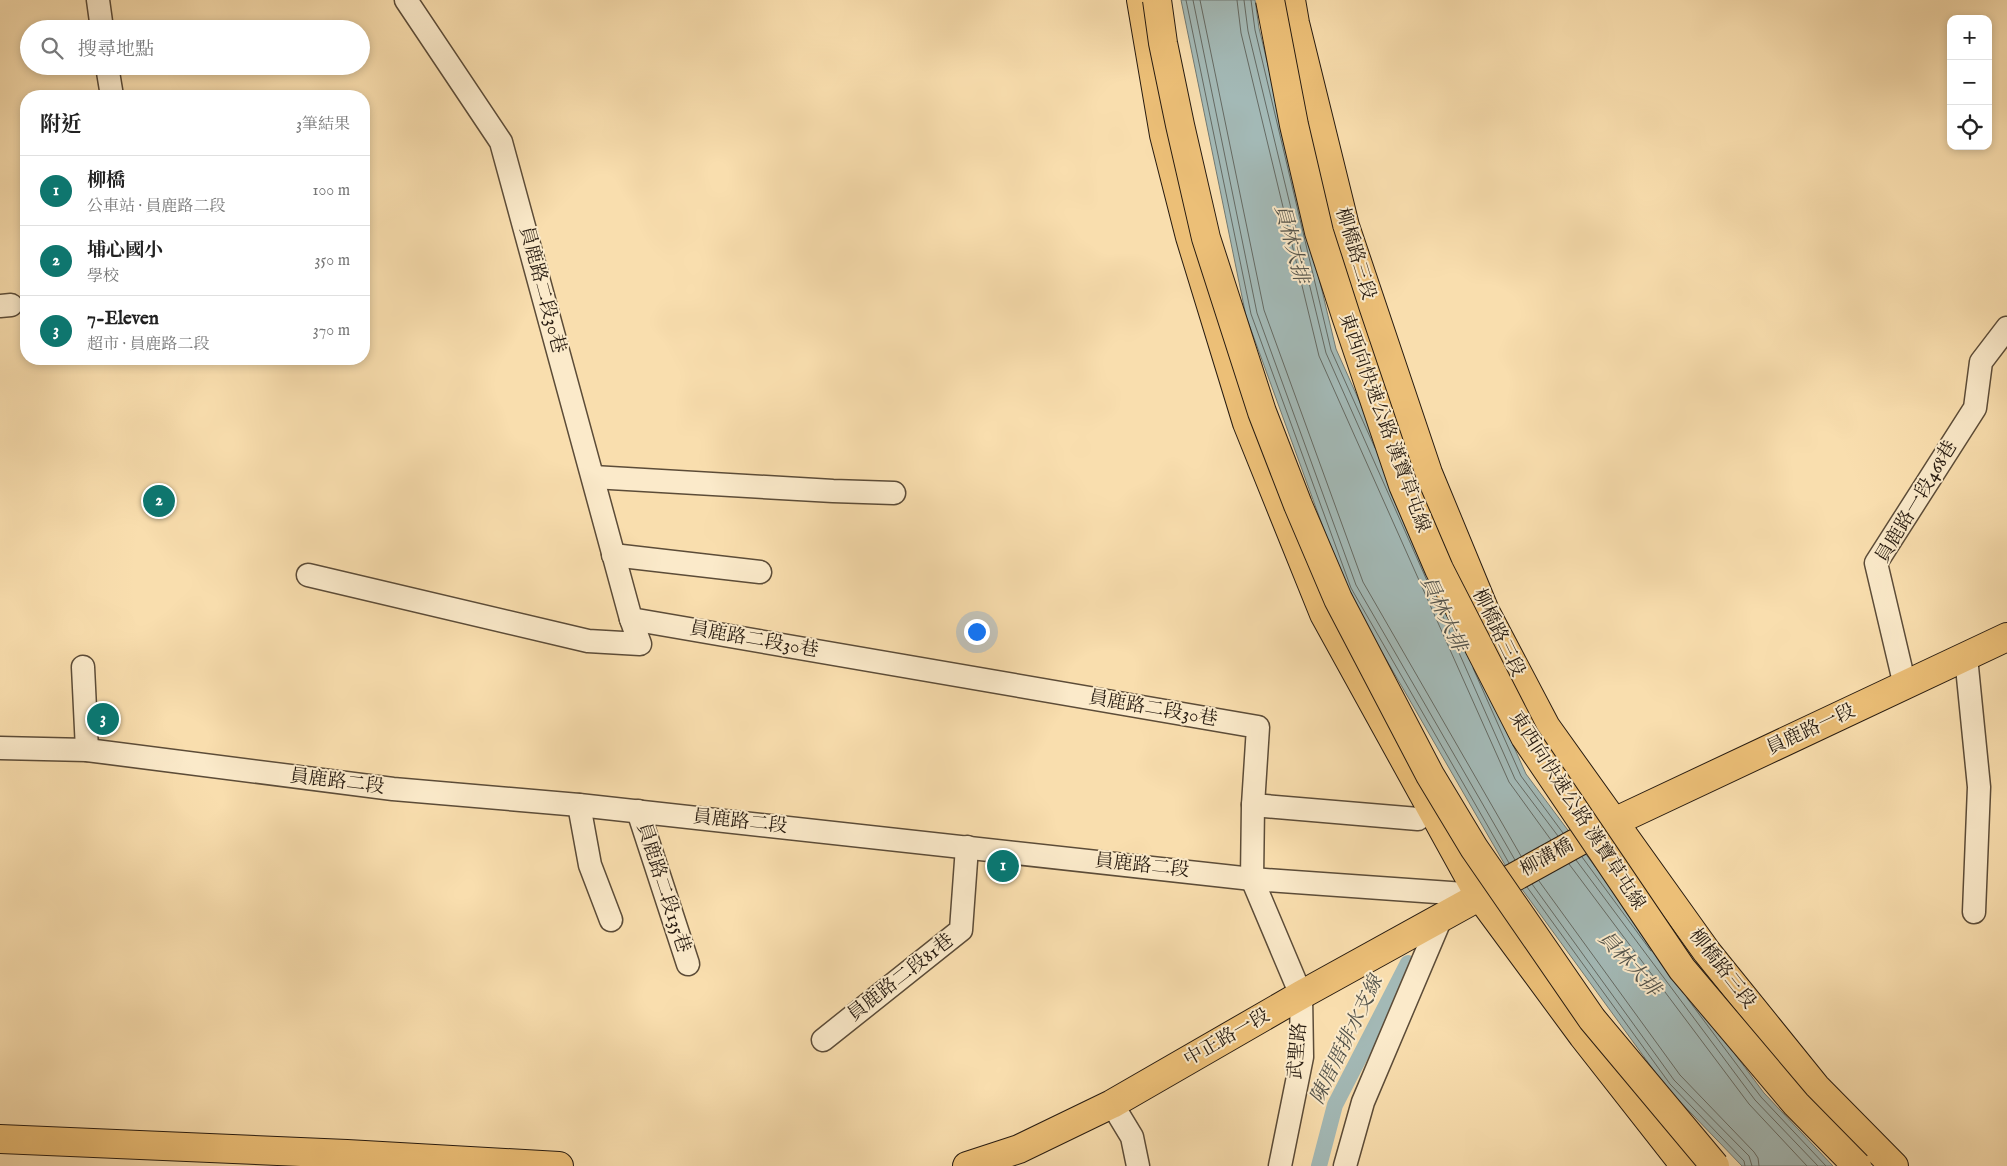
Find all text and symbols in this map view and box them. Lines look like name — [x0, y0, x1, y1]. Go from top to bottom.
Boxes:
map controls — [1947, 15, 1992, 150]
button: + — [1947, 15, 1992, 60]
search box — [20, 20, 370, 75]
icon: search — [38, 34, 66, 62]
text: 搜尋地點 — [78, 38, 154, 62]
button: − — [1947, 60, 1992, 105]
button: locate — [1947, 105, 1992, 150]
text: 附近 — [40, 112, 82, 139]
text: 3筆結果 — [296, 115, 350, 135]
text: 柳橋 — [87, 169, 125, 193]
text: 1 — [53, 181, 59, 201]
text: 100 m — [313, 181, 350, 201]
text: 公車站 · 員鹿路二段 — [87, 197, 226, 217]
water label: 員林大排 — [1269, 202, 1314, 289]
street label: 柳橋路三段 — [1330, 205, 1380, 303]
street label: 員鹿路二段30巷 — [514, 224, 570, 356]
text: 埔心國小 — [87, 239, 163, 263]
text: 2 — [52, 251, 60, 271]
text: 350 m — [315, 251, 350, 271]
text: 學校 — [87, 267, 119, 287]
text: 7-Eleven — [87, 307, 159, 331]
street label: 東西向快速公路 漢寶草屯線 — [1333, 310, 1435, 536]
text: 3 — [53, 321, 59, 341]
text: 370 m — [313, 321, 350, 341]
text: 超市 · 員鹿路二段 — [87, 335, 210, 355]
street label: 員鹿路一段468巷 — [1871, 436, 1963, 568]
pin: 2 — [143, 482, 175, 520]
water label: 員林大排 — [1415, 572, 1473, 658]
street label: 柳橋路三段 — [1466, 585, 1530, 681]
street label: 員鹿路二段30巷 — [688, 617, 820, 663]
your location — [964, 619, 990, 645]
street label: 員鹿路二段30巷 — [1087, 686, 1219, 732]
street label: 員鹿路一段 — [1763, 699, 1859, 761]
pin: 3 — [87, 700, 119, 738]
street label: 東西向快速公路 漢寶草屯線 — [1504, 707, 1650, 915]
street label: 員鹿路二段 — [288, 764, 386, 800]
street label: 員鹿路二段 — [691, 805, 789, 839]
street label: 員鹿路二段135巷 — [631, 820, 695, 956]
street label: 柳溝橋 — [1516, 834, 1578, 882]
pin: 1 — [987, 847, 1019, 885]
street label: 員鹿路二段 — [1093, 849, 1191, 883]
street label: 柳橋路三段 — [1683, 924, 1761, 1014]
water label: 員林大排 — [1593, 926, 1667, 1004]
street label: 員鹿路二段81巷 — [843, 929, 959, 1027]
water label: 陳厝厝排水支線 — [1305, 970, 1390, 1108]
street label: 中正路一段 — [1180, 1004, 1274, 1072]
street label: 武聖路 — [1284, 1022, 1312, 1080]

